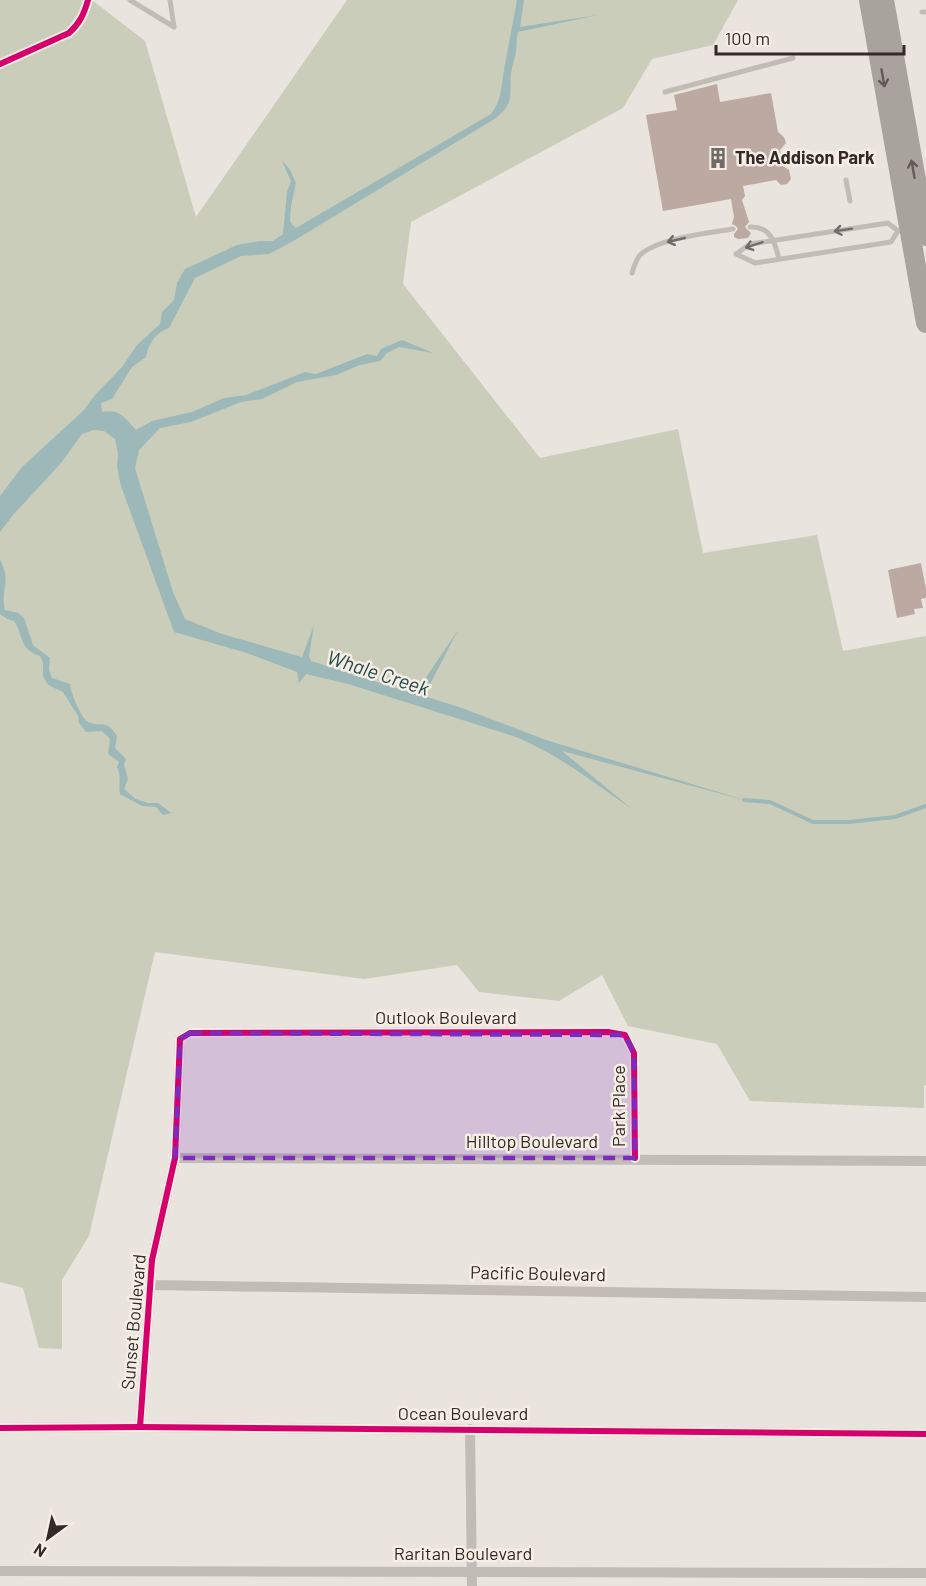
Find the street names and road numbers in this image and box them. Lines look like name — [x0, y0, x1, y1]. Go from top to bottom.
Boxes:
street label: Outlook Boulevard — [375, 1006, 517, 1028]
street label: Park Place — [607, 1065, 629, 1147]
street label: Hilltop Boulevard — [466, 1130, 598, 1152]
street label: Sunset Boulevard — [116, 1253, 150, 1391]
street label: Pacific Boulevard — [470, 1261, 606, 1285]
street label: Ocean Boulevard — [398, 1402, 528, 1424]
street label: Raritan Boulevard — [394, 1542, 532, 1564]

